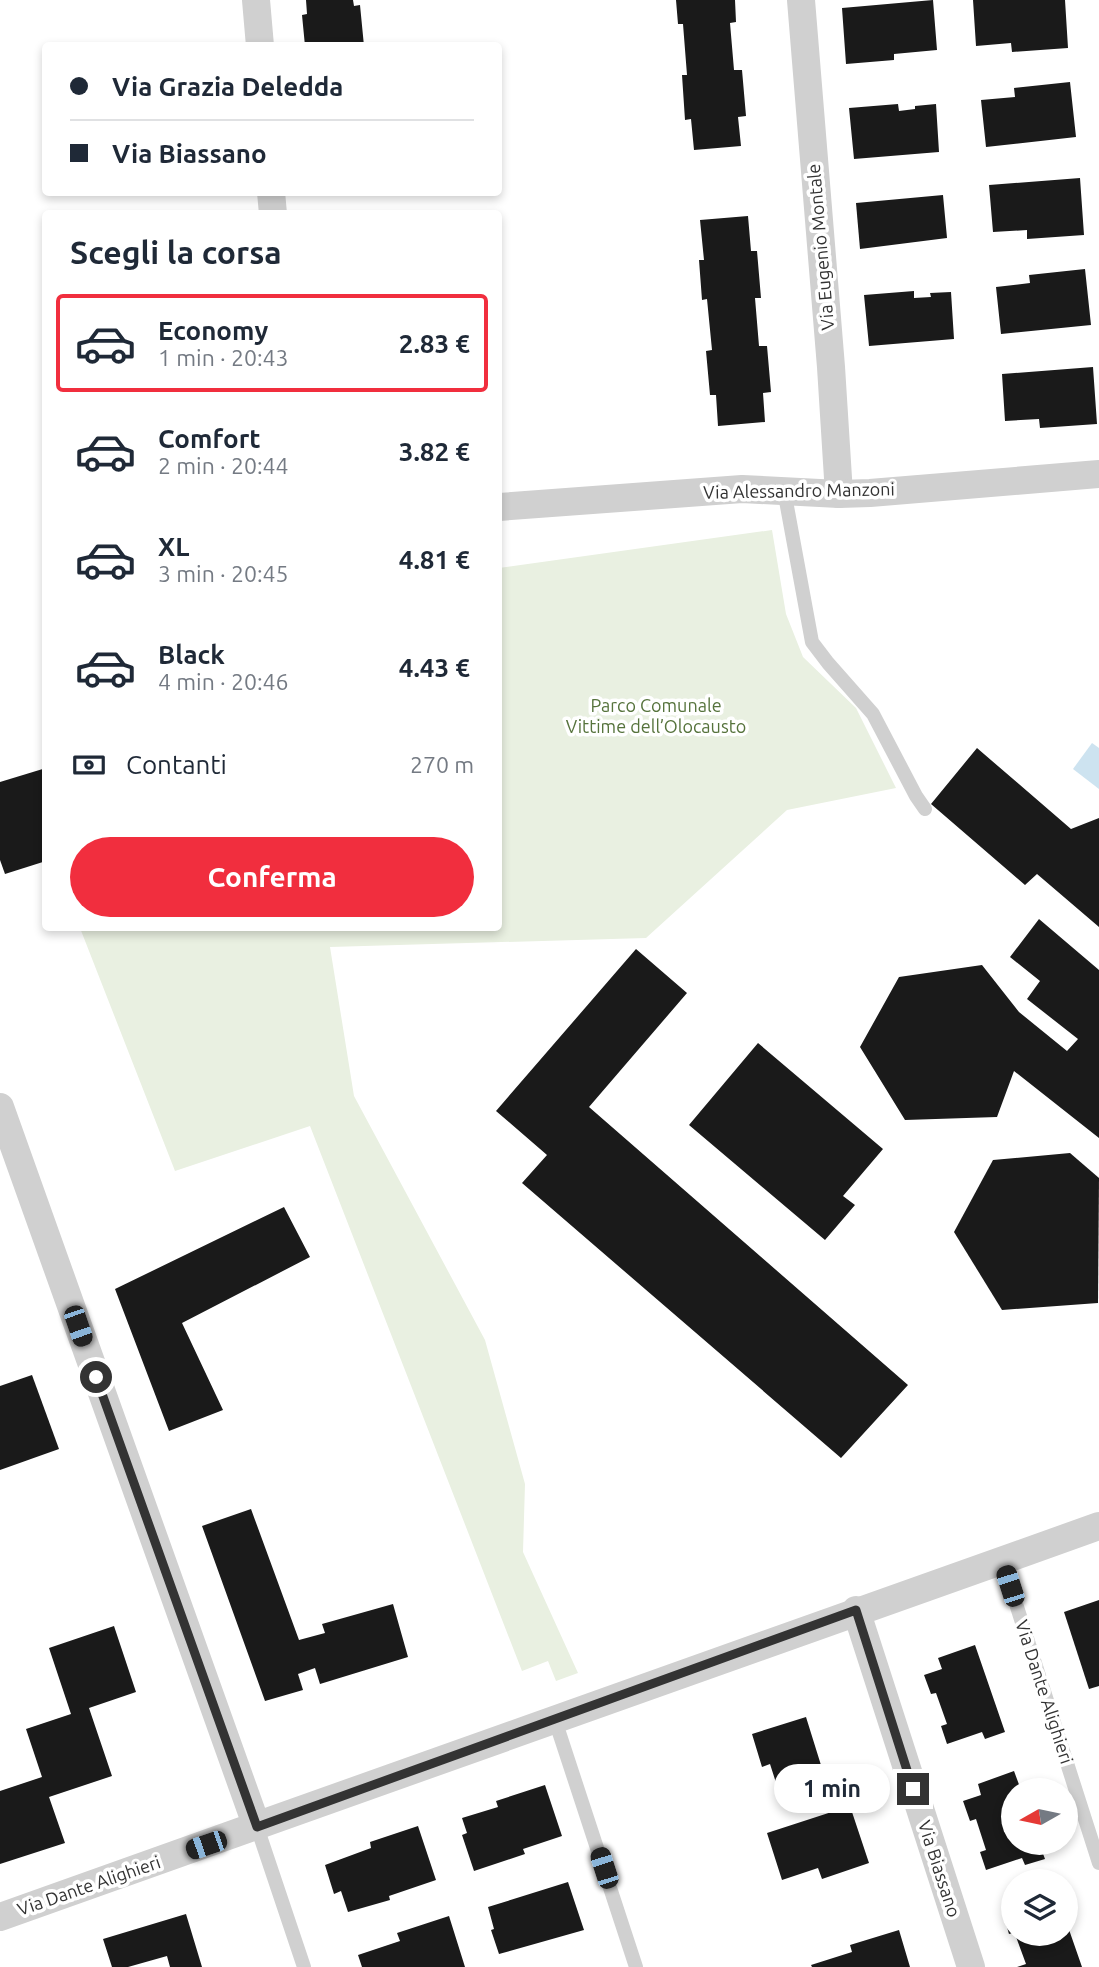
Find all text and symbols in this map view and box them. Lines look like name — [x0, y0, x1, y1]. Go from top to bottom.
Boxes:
text: Via Grazia Deledda — [112, 72, 343, 101]
text: Via Biassano — [112, 139, 267, 168]
street label: Via Eugenio Montale — [803, 163, 837, 331]
text: Scegli la corsa — [70, 234, 282, 270]
icon: car — [74, 312, 137, 375]
text: Economy — [158, 316, 268, 345]
text: 2.83 € — [399, 329, 470, 358]
text: 1 min · 20:43 — [158, 345, 289, 370]
icon: car — [74, 420, 137, 483]
text: Comfort — [158, 424, 261, 453]
text: 3.82 € — [399, 437, 470, 466]
text: 2 min · 20:44 — [158, 453, 289, 478]
street label: Via Alessandro Manzoni — [703, 478, 895, 502]
icon: car — [74, 528, 137, 591]
text: XL — [158, 532, 189, 561]
text: 4.81 € — [399, 545, 470, 574]
text: 3 min · 20:45 — [158, 561, 289, 586]
icon: car — [74, 636, 137, 699]
text: Black — [158, 640, 225, 669]
text: 4.43 € — [399, 653, 470, 682]
text: 4 min · 20:46 — [158, 669, 289, 694]
park label: Parco Comunale Vittime dell’Olocausto — [566, 695, 746, 736]
icon: cash — [70, 746, 108, 784]
text: Contanti — [126, 750, 227, 779]
text: 270 m — [410, 752, 474, 777]
button: Conferma — [70, 837, 474, 917]
car — [62, 1303, 95, 1349]
route start — [80, 1361, 112, 1393]
car — [994, 1563, 1027, 1609]
street label: Via Dante Alighieri — [1012, 1617, 1078, 1766]
callout: 1 min — [773, 1764, 888, 1814]
route end — [897, 1773, 929, 1805]
text: 1 min — [803, 1776, 861, 1801]
north arrow — [1001, 1778, 1078, 1855]
map controls — [1001, 1778, 1078, 1946]
street label: Via Biassano — [915, 1818, 965, 1920]
car — [183, 1828, 230, 1862]
car — [588, 1845, 621, 1891]
street label: Via Dante Alighieri — [14, 1851, 163, 1919]
button: layers — [1001, 1869, 1078, 1946]

